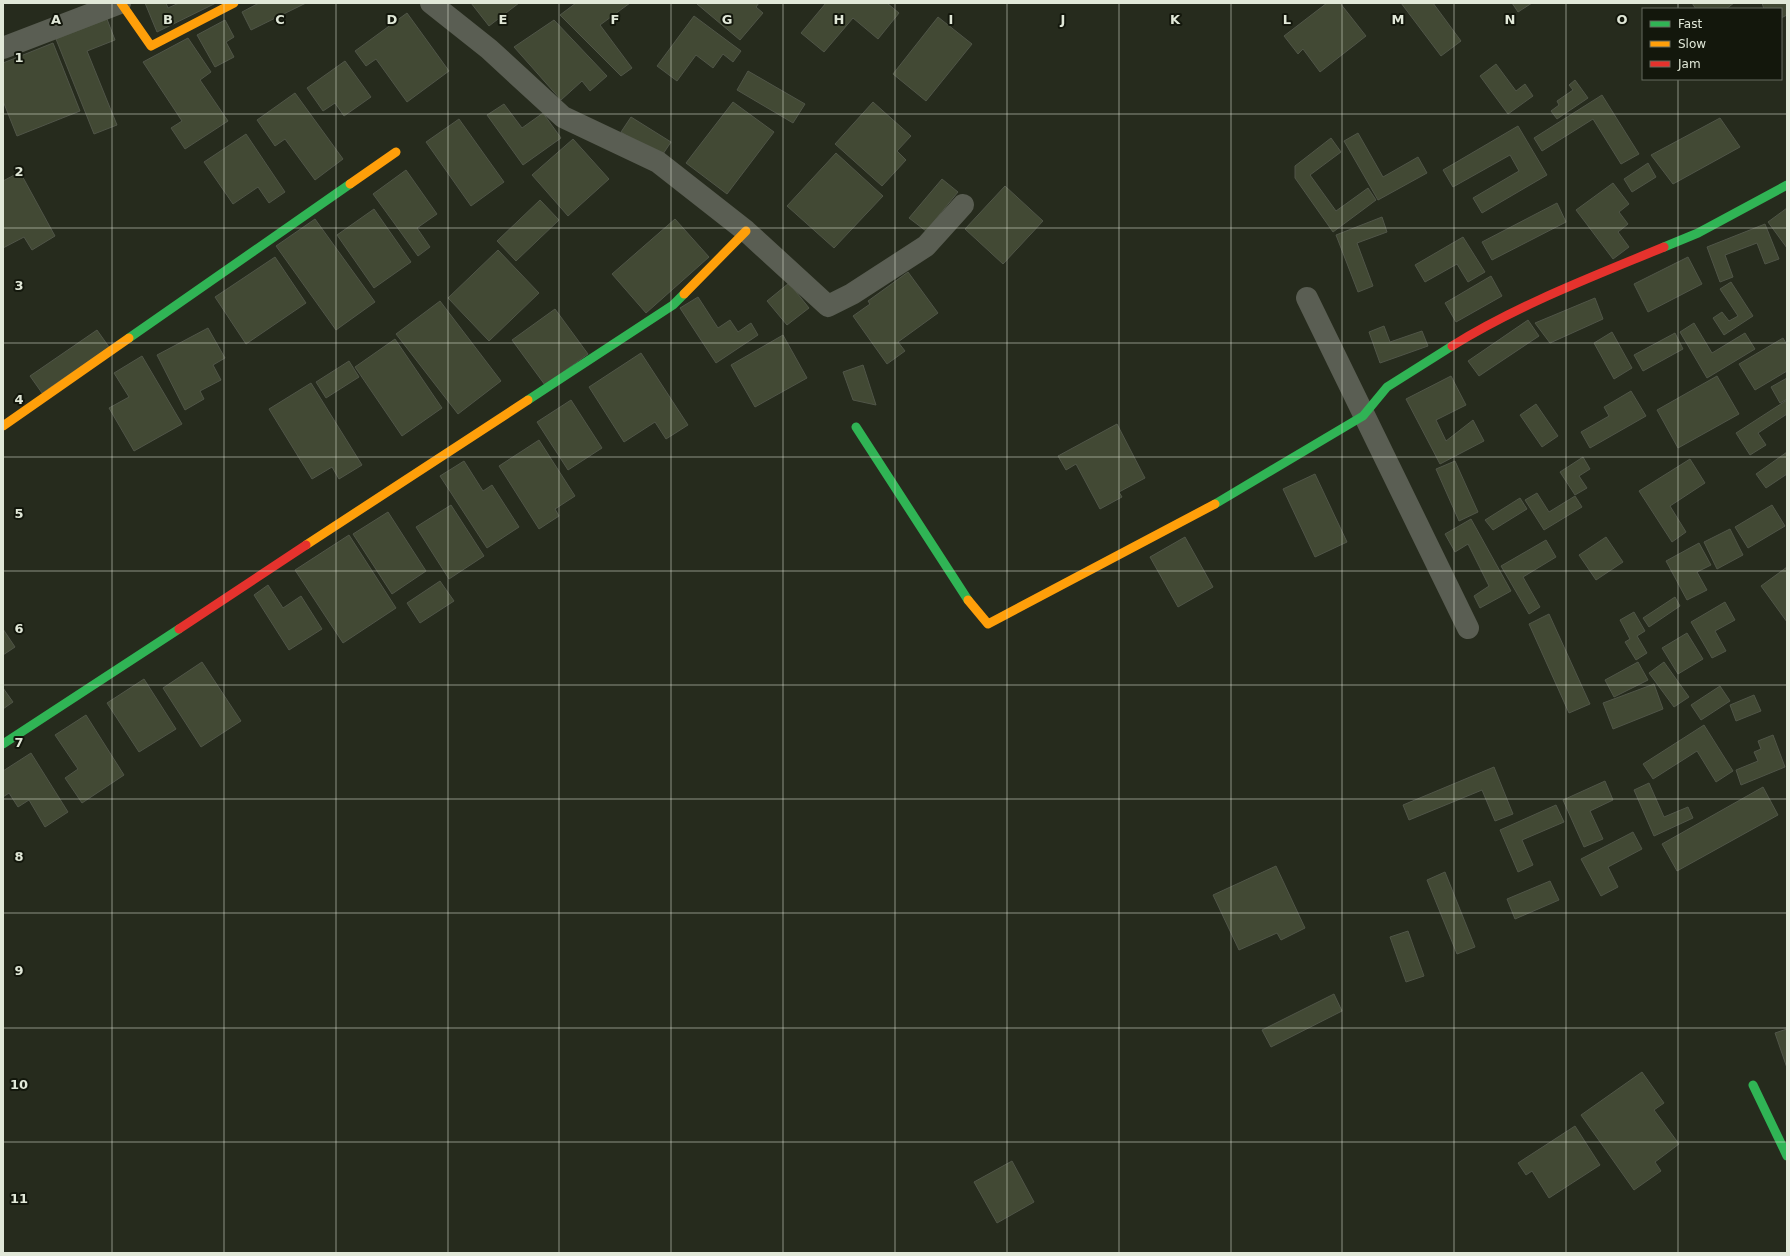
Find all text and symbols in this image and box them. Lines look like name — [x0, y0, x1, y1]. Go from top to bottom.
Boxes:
legend — [1642, 8, 1782, 80]
text: A — [51, 12, 61, 27]
text: B — [163, 12, 173, 27]
text: C — [275, 12, 285, 27]
text: D — [387, 12, 398, 27]
text: E — [499, 12, 507, 27]
text: F — [611, 12, 619, 27]
text: G — [722, 12, 732, 27]
text: H — [834, 12, 844, 27]
text: I — [949, 12, 953, 27]
text: J — [1060, 12, 1065, 27]
text: K — [1170, 12, 1181, 27]
text: L — [1283, 12, 1291, 27]
text: M — [1392, 12, 1404, 27]
text: N — [1505, 12, 1515, 27]
text: O — [1616, 12, 1628, 27]
text: Fast — [1678, 17, 1702, 31]
text: Slow — [1678, 37, 1706, 51]
text: 1 — [14, 50, 24, 65]
text: Jam — [1677, 57, 1701, 71]
text: 2 — [14, 164, 24, 179]
text: 3 — [14, 278, 24, 293]
text: 4 — [14, 392, 24, 407]
text: 5 — [14, 506, 24, 521]
text: 6 — [14, 621, 24, 636]
text: 7 — [14, 735, 24, 750]
text: 8 — [14, 849, 24, 864]
text: 9 — [14, 963, 24, 978]
text: 10 — [10, 1077, 28, 1092]
text: 11 — [10, 1191, 28, 1206]

